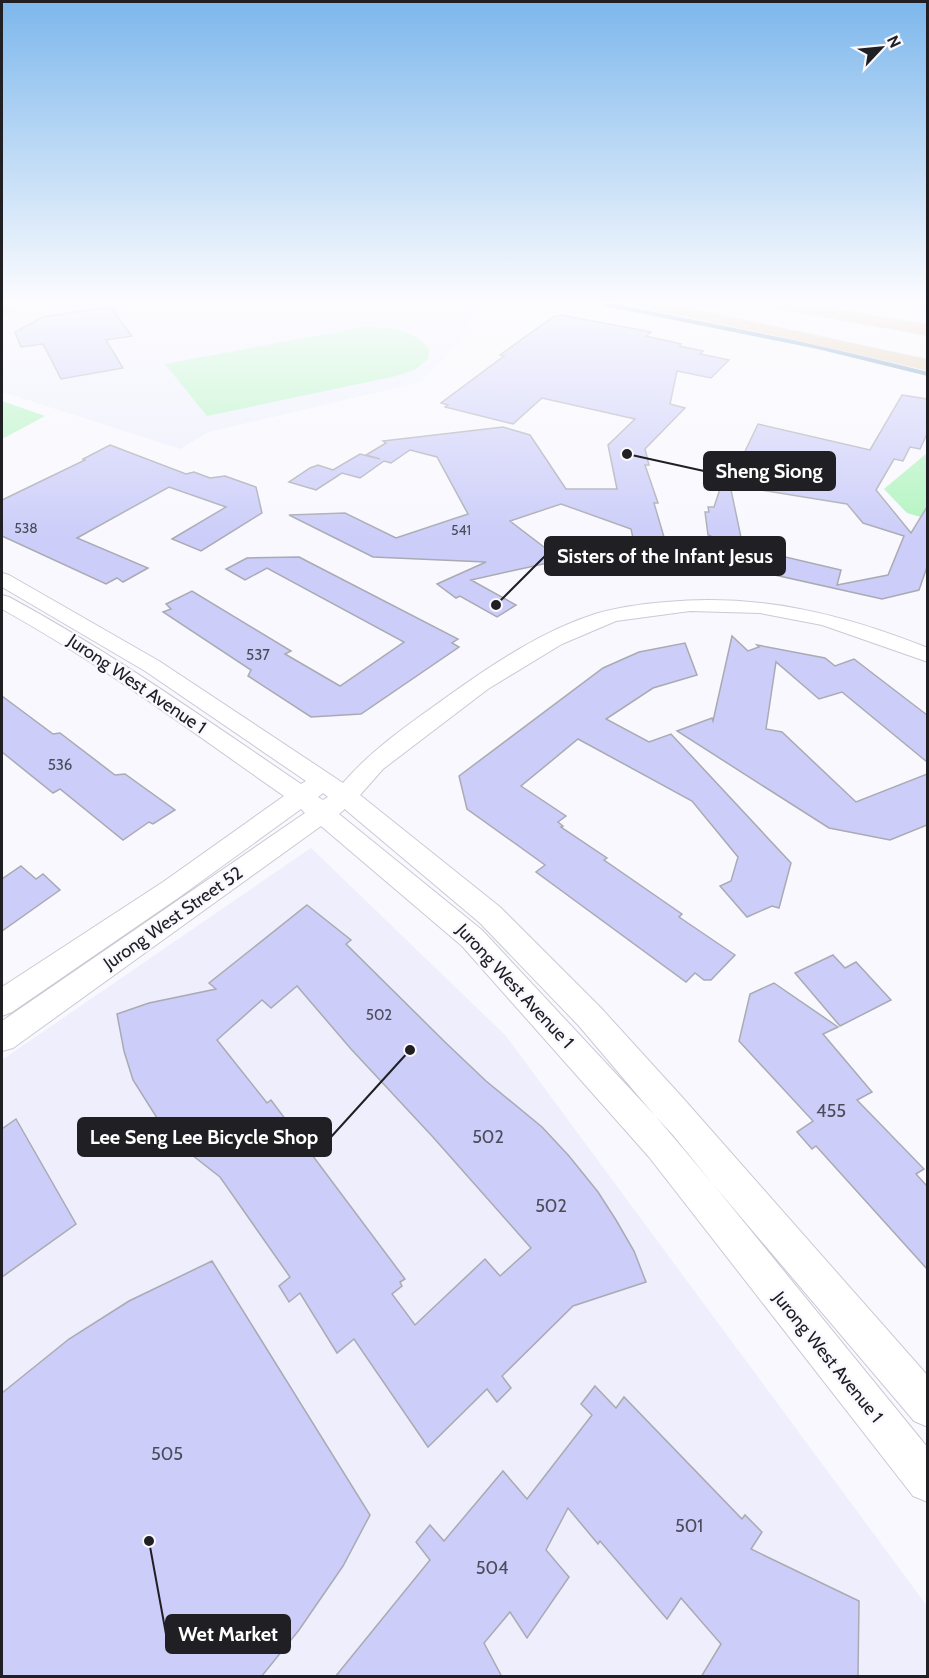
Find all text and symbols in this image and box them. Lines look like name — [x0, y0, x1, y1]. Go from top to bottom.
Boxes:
north arrow — [851, 18, 911, 78]
text: N — [883, 32, 905, 51]
callout: Sheng Siong — [704, 452, 835, 490]
text: Sheng Siong — [715, 459, 823, 483]
house number: 538 — [14, 519, 38, 537]
house number: 541 — [451, 521, 471, 539]
callout: Sisters of the Infant Jesus — [545, 537, 785, 575]
text: Sisters of the Infant Jesus — [557, 544, 773, 568]
street label: Jurong West Avenue 1 — [63, 629, 210, 739]
house number: 537 — [246, 646, 270, 664]
house number: 536 — [48, 756, 72, 774]
street label: Jurong West Street 52 — [98, 862, 247, 975]
street label: Jurong West Avenue 1 — [451, 918, 578, 1053]
house number: 502 — [366, 1006, 392, 1024]
house number: 455 — [816, 1100, 846, 1122]
callout: Lee Seng Lee Bicycle Shop — [78, 1118, 331, 1156]
text: Lee Seng Lee Bicycle Shop — [90, 1125, 318, 1149]
house number: 502 — [472, 1126, 504, 1148]
house number: 502 — [535, 1195, 567, 1217]
street label: Jurong West Avenue 1 — [768, 1286, 888, 1427]
house number: 505 — [151, 1443, 183, 1465]
house number: 501 — [675, 1515, 703, 1537]
house number: 504 — [476, 1557, 508, 1579]
callout: Wet Market — [166, 1615, 290, 1653]
text: Wet Market — [178, 1622, 278, 1646]

